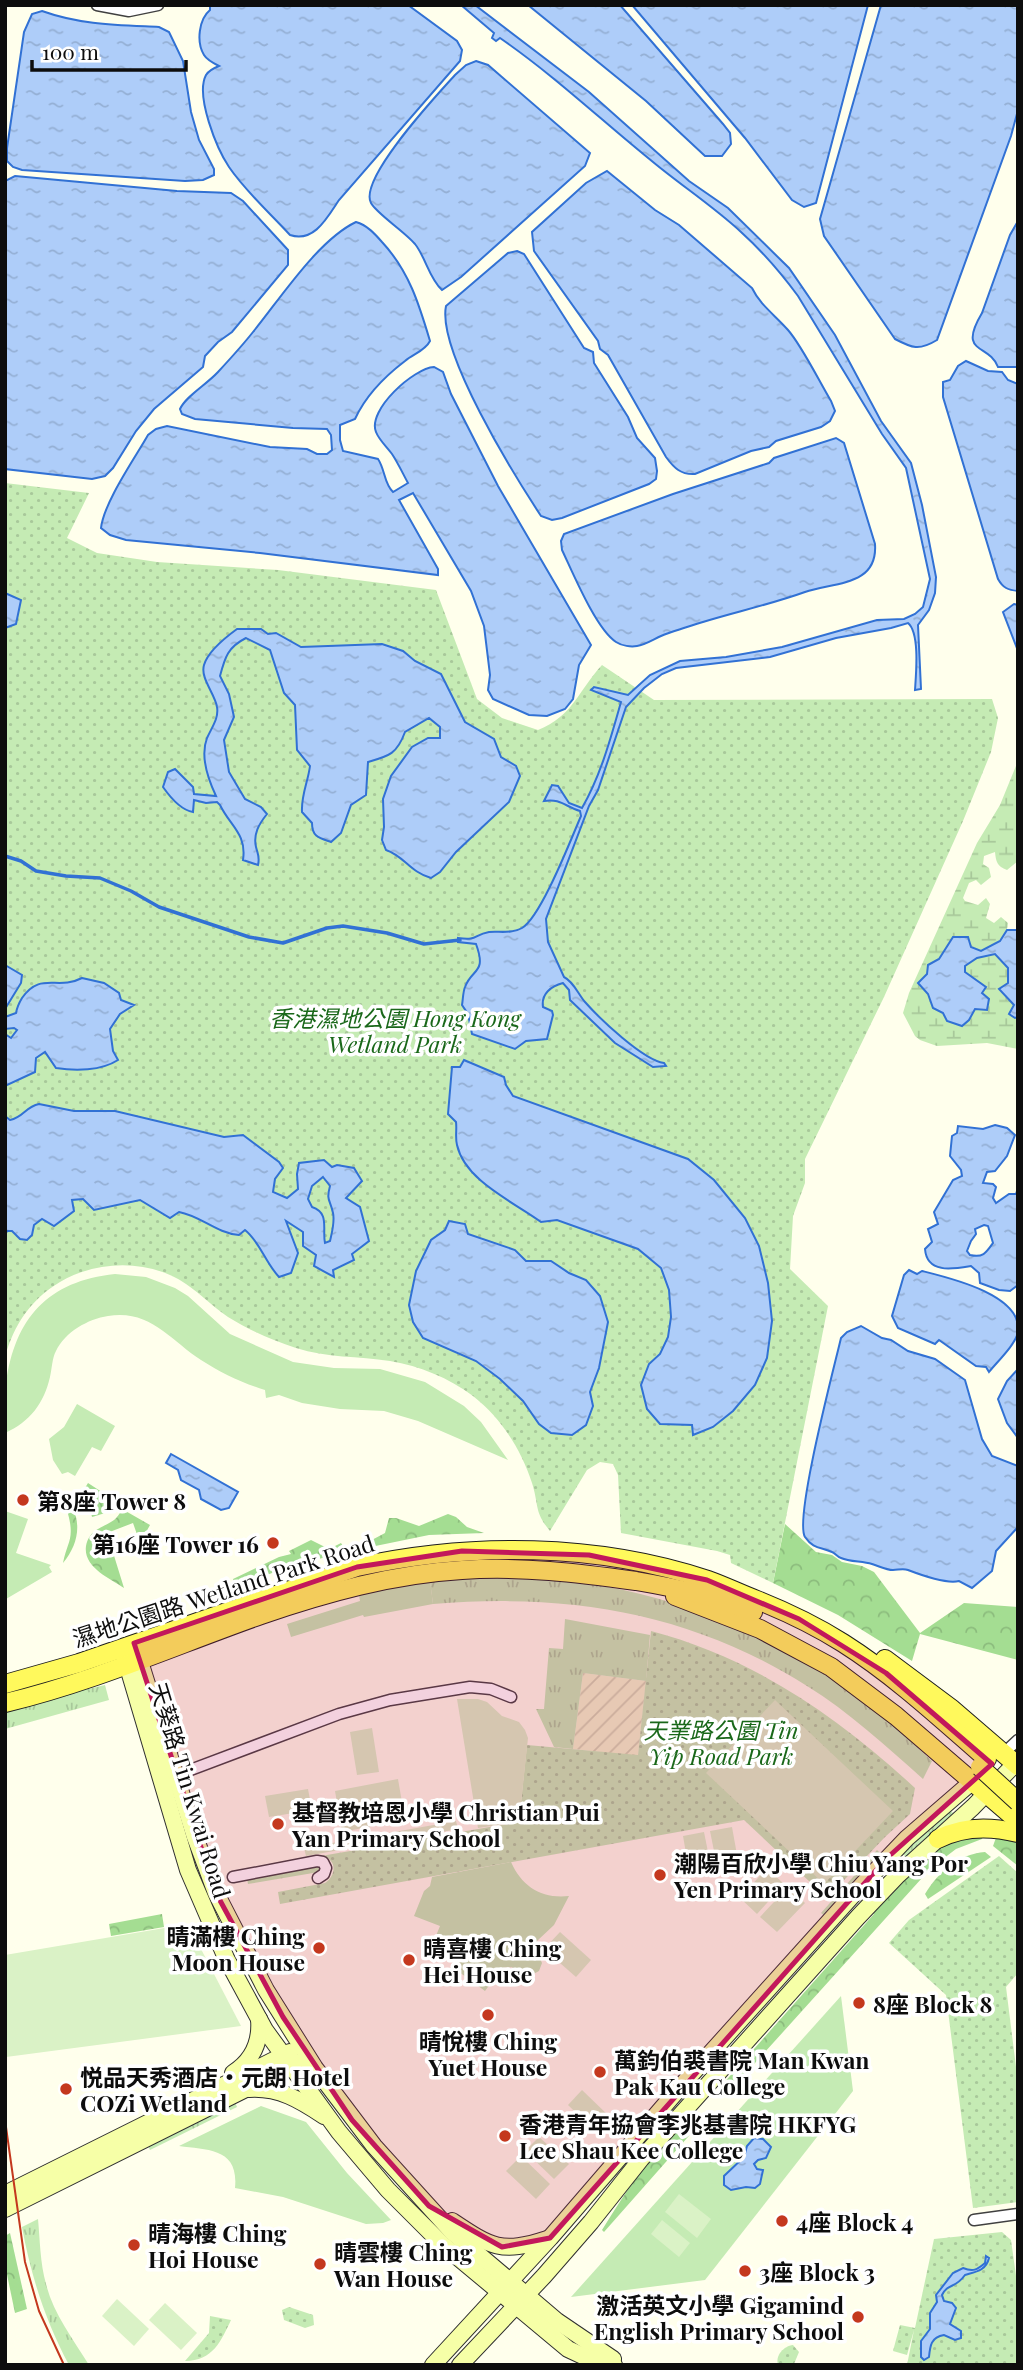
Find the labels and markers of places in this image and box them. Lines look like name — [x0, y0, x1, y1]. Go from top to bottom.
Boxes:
place label: 第8座 Tower 8 — [37, 1485, 186, 1516]
marker: 第8座 Tower 8 — [15, 1492, 31, 1508]
place label: 第16座 Tower 16 — [92, 1528, 259, 1559]
marker: 第16座 Tower 16 — [265, 1535, 281, 1551]
place label: 基督教培恩小學 Christian Pui Yan Primary School — [291, 1796, 600, 1853]
marker: 基督教培恩小學 Christian Pui Yan Primary School — [270, 1816, 286, 1832]
place label: 潮陽百欣小學 Chiu Yang Por Yen Primary School — [673, 1847, 968, 1904]
marker: 潮陽百欣小學 Chiu Yang Por Yen Primary School — [652, 1867, 668, 1883]
place label: 晴滿樓 Ching Moon House — [167, 1920, 305, 1977]
place label: 晴喜樓 Ching Hei House — [423, 1932, 562, 1989]
marker: 晴滿樓 Ching Moon House — [311, 1940, 327, 1956]
marker: 晴喜樓 Ching Hei House — [401, 1952, 417, 1968]
place label: 8座 Block 8 — [873, 1988, 993, 2019]
marker: 8座 Block 8 — [851, 1995, 867, 2011]
marker: 晴悅樓 Ching Yuet House — [480, 2007, 496, 2023]
place label: 晴悅樓 Ching Yuet House — [419, 2025, 558, 2082]
place label: 萬鈞伯裘書院 Man Kwan Pak Kau College — [614, 2044, 869, 2101]
place label: 悦品天秀酒店‧元朗 Hotel COZi Wetland — [80, 2061, 350, 2118]
marker: 萬鈞伯裘書院 Man Kwan Pak Kau College — [592, 2064, 608, 2080]
marker: 悦品天秀酒店‧元朗 Hotel COZi Wetland — [58, 2081, 74, 2097]
place label: 香港青年拹會李兆基書院 HKFYG Lee Shau Kee College — [519, 2108, 856, 2165]
marker: 香港青年拹會李兆基書院 HKFYG Lee Shau Kee College — [497, 2128, 513, 2144]
place label: 4座 Block 4 — [796, 2206, 913, 2237]
marker: 4座 Block 4 — [774, 2213, 790, 2229]
place label: 晴海樓 Ching Hoi House — [148, 2217, 287, 2274]
place label: 晴雲樓 Ching Wan House — [333, 2236, 473, 2293]
marker: 晴海樓 Ching Hoi House — [126, 2237, 142, 2253]
marker: 晴雲樓 Ching Wan House — [312, 2256, 328, 2272]
place label: 3座 Block 3 — [759, 2256, 875, 2287]
marker: 3座 Block 3 — [737, 2263, 753, 2279]
place label: 激活英文小學 Gigamind English Primary School — [594, 2289, 844, 2346]
marker: 激活英文小學 Gigamind English Primary School — [850, 2309, 866, 2325]

